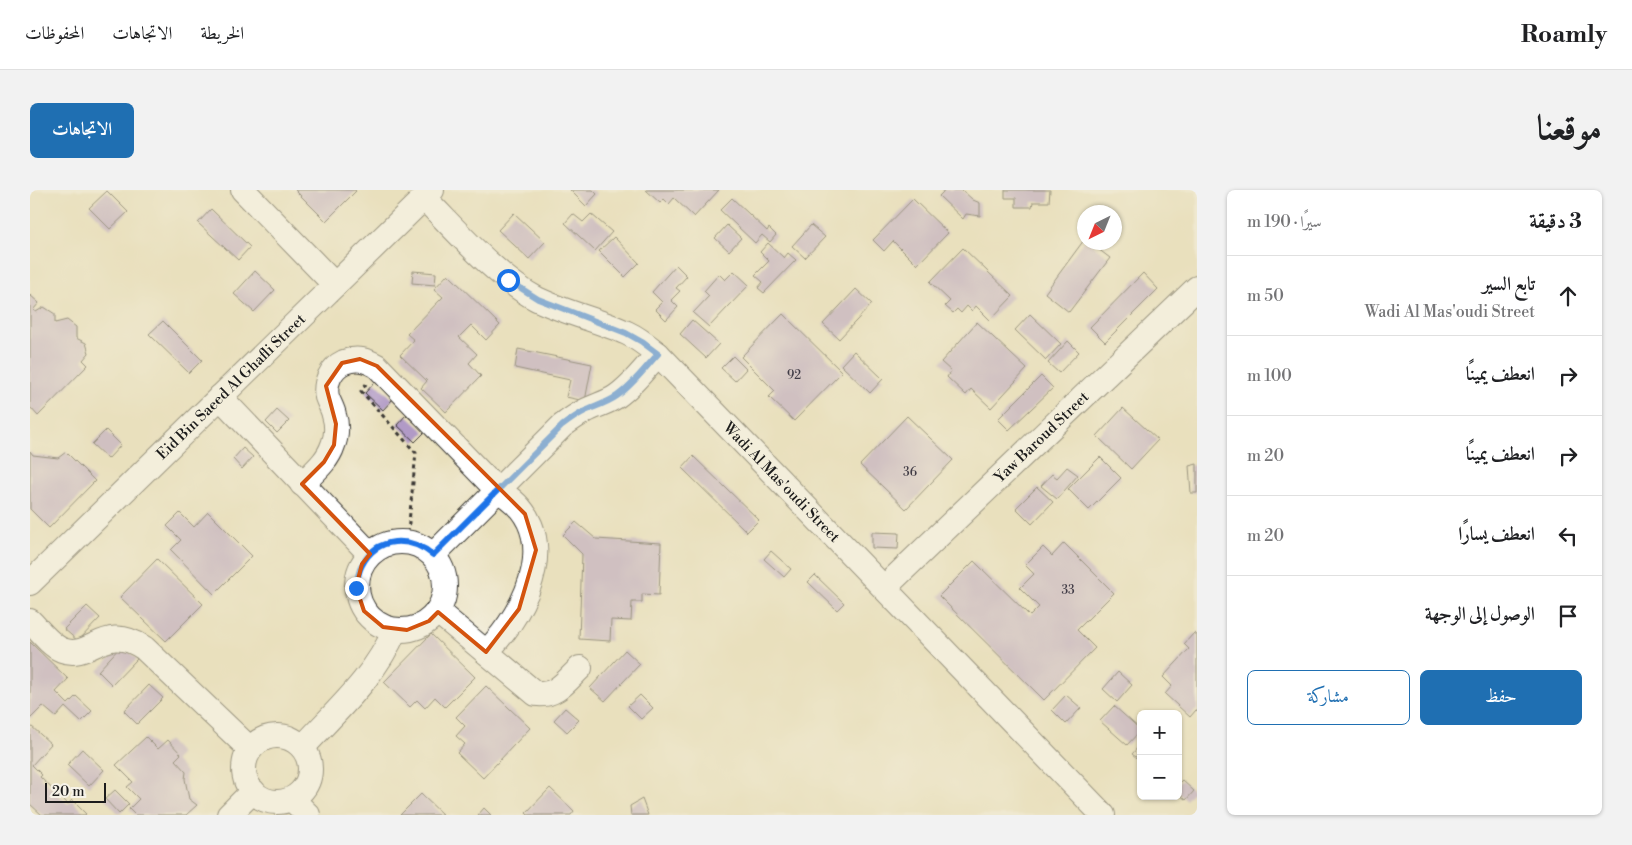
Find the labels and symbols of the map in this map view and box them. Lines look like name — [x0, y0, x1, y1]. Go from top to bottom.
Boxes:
north arrow — [1077, 205, 1122, 250]
route start — [497, 269, 520, 292]
street label: Eid Bin Saeed Al Ghafli Street — [153, 309, 310, 464]
house number: 92 — [787, 368, 801, 383]
street label: Yaw Baroud Street — [989, 387, 1093, 488]
street label: Wadi Al Mas'oudi Street — [719, 417, 845, 547]
house number: 36 — [903, 465, 917, 480]
route end — [345, 577, 368, 600]
house number: 33 — [1061, 583, 1075, 598]
scale bar — [45, 780, 106, 803]

